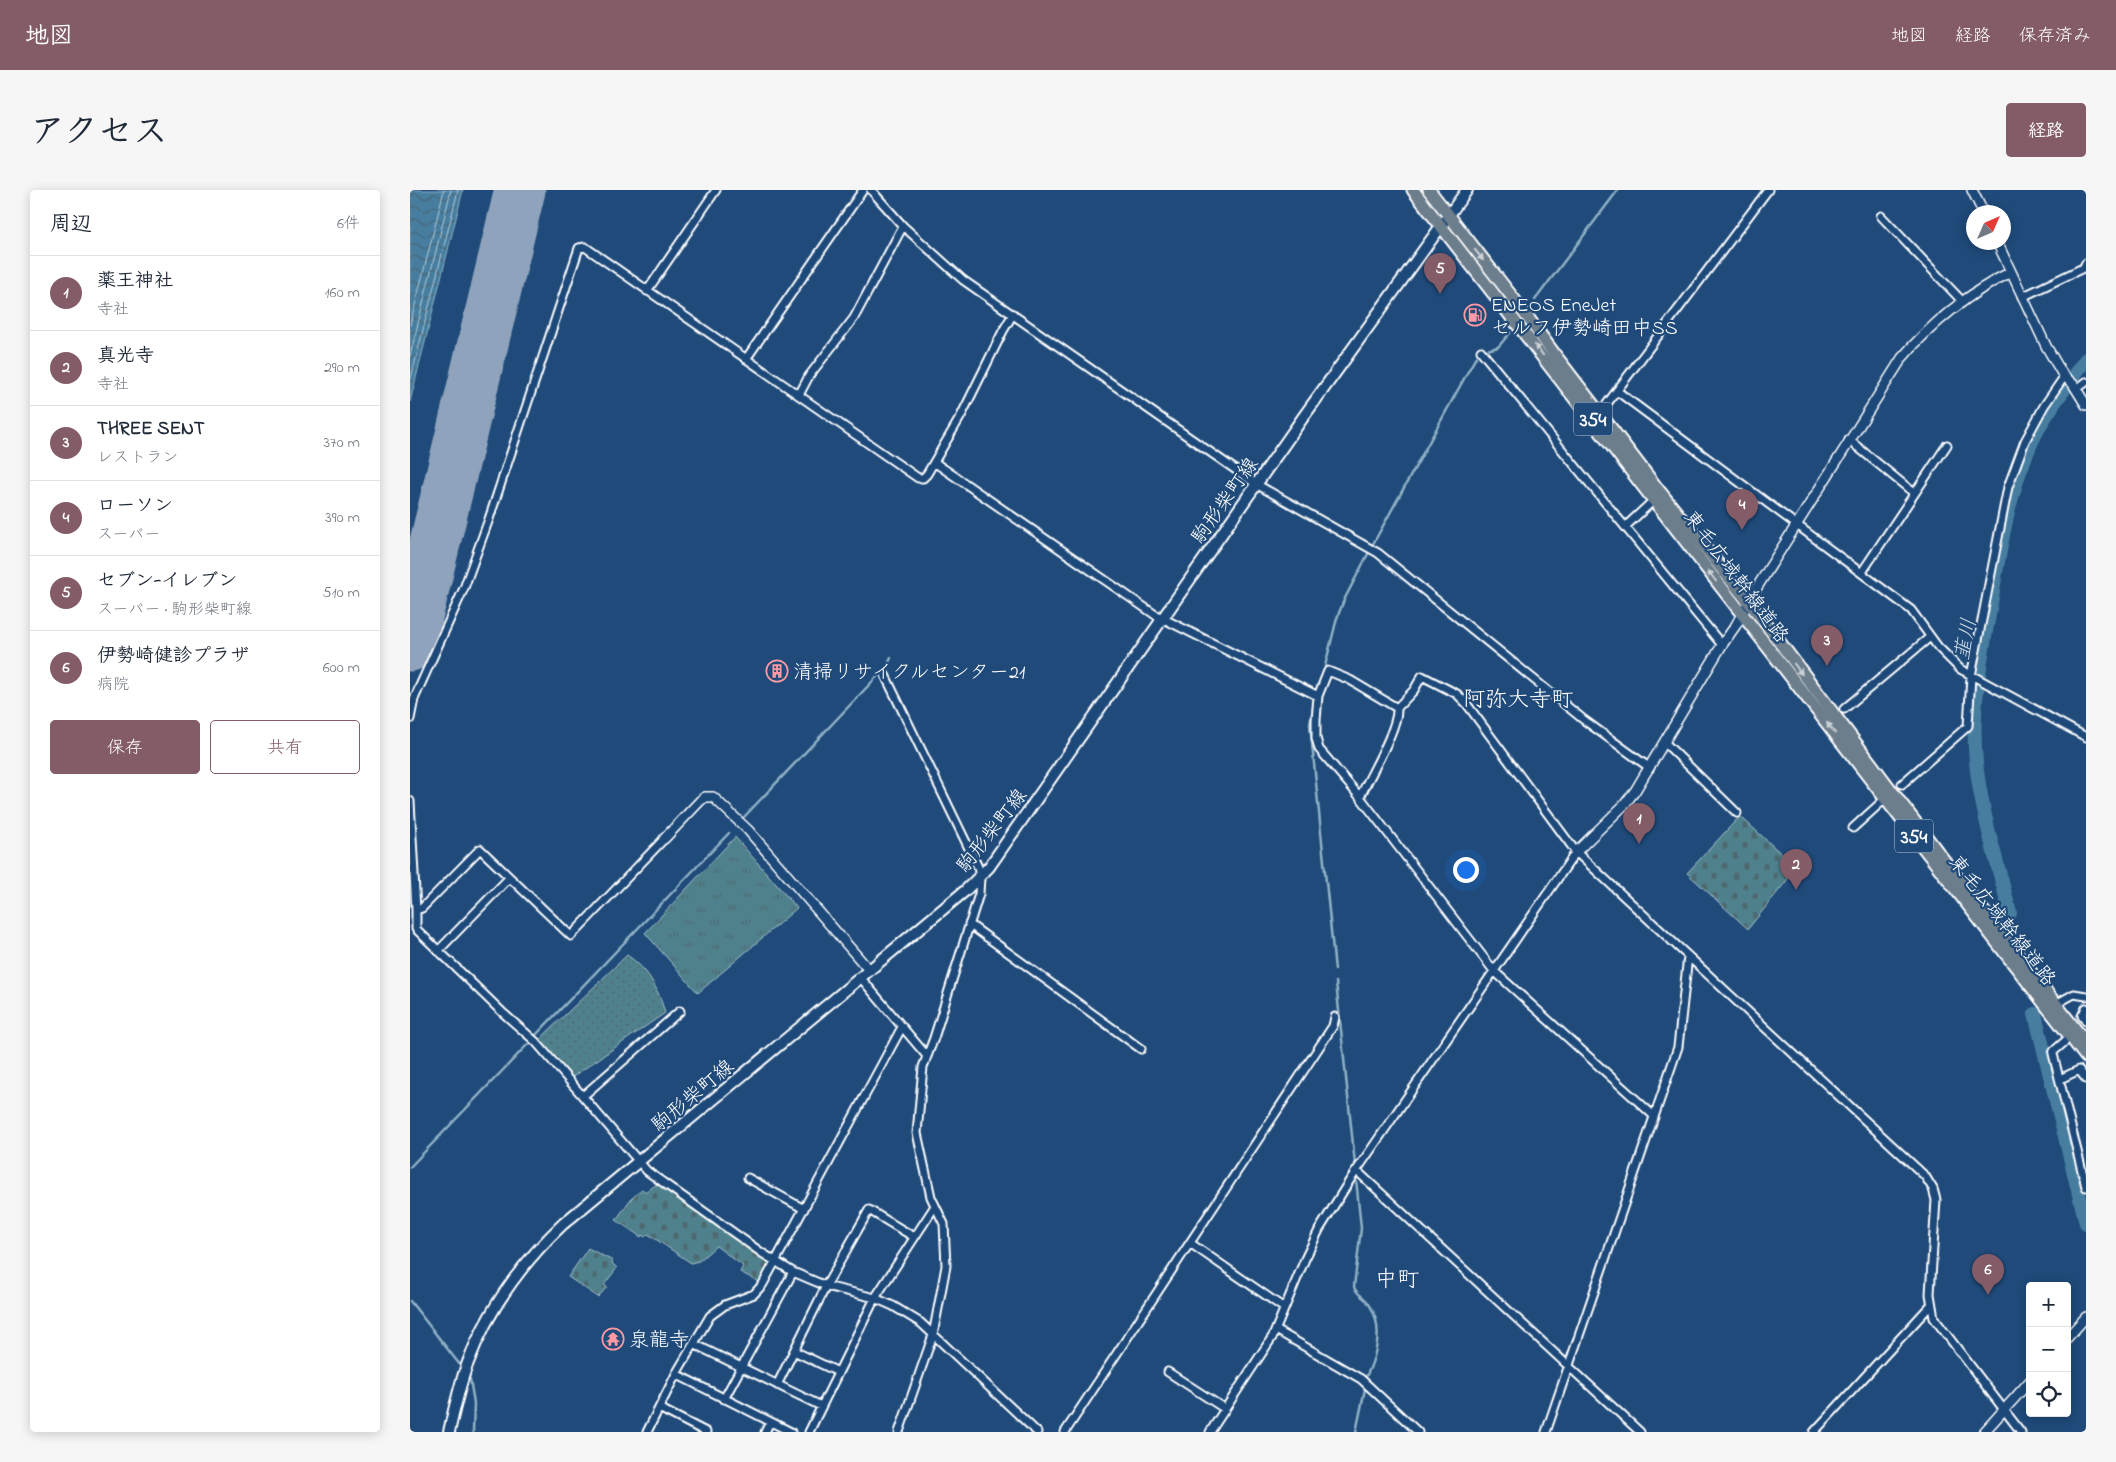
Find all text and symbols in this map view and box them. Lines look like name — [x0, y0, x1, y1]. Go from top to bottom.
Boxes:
text: 地図 — [25, 20, 73, 55]
text: 地図 — [1891, 24, 1927, 50]
text: 経路 — [1955, 24, 1991, 50]
text: 保存済み — [2019, 24, 2091, 50]
button: 経路 — [2006, 103, 2086, 157]
text: アクセス — [30, 108, 168, 159]
north arrow — [1966, 205, 2011, 250]
text: 周辺 — [50, 210, 92, 240]
text: 6件 — [337, 212, 360, 236]
one-way arrow — [1473, 248, 1484, 261]
pin: 5 — [1424, 253, 1456, 294]
text: 薬王神社 — [97, 268, 173, 295]
text: 1 — [63, 281, 69, 305]
text: 160 m — [325, 281, 360, 305]
place label: ENEOS EneJet セルフ伊勢崎田中SS — [1491, 292, 1678, 344]
text: 寺社 — [97, 298, 129, 322]
fuel station icon: ENEOS EneJet セルフ伊勢崎田中SS — [1463, 303, 1487, 327]
text: 真光寺 — [97, 343, 154, 370]
one-way arrow — [1533, 344, 1544, 357]
text: 2 — [62, 356, 70, 380]
text: 290 m — [324, 356, 360, 380]
text: 寺社 — [97, 373, 129, 397]
road number: 354 — [1574, 402, 1612, 435]
text: THREE SENT — [97, 416, 205, 443]
text: 3 — [63, 431, 69, 455]
text: 370 m — [323, 431, 360, 455]
text: レストラン — [97, 446, 178, 470]
street label: 駒形柴町線 — [1185, 452, 1267, 551]
pin: 4 — [1726, 489, 1758, 530]
text: ローソン — [97, 493, 173, 520]
street label: 東毛広域幹線道路 — [1675, 505, 1795, 650]
text: 4 — [63, 506, 69, 530]
text: 390 m — [325, 506, 360, 530]
text: スーパー — [97, 523, 160, 547]
text: セブン-イレブン — [97, 568, 237, 595]
one-way arrow — [1707, 570, 1718, 583]
text: 5 — [61, 581, 71, 605]
text: 510 m — [322, 581, 360, 605]
text: スーパー · 駒形柴町線 — [97, 598, 252, 622]
water label: 韮川 — [1948, 616, 1986, 663]
pin: 3 — [1811, 625, 1843, 666]
text: 伊勢崎健診プラザ — [97, 643, 249, 670]
text: 6 — [62, 656, 70, 680]
text: 600 m — [323, 656, 360, 680]
building icon: 清掃リサイクルセンター21 — [765, 659, 789, 683]
place label: 清掃リサイクルセンター21 — [793, 659, 1025, 688]
one-way arrow — [1793, 662, 1804, 675]
text: 病院 — [97, 673, 129, 697]
district label: 阿弥大寺町 — [1463, 685, 1573, 717]
button: 保存 — [50, 720, 200, 774]
button: 共有 — [210, 720, 360, 774]
one-way arrow — [1825, 722, 1836, 735]
street label: 駒形柴町線 — [951, 783, 1035, 880]
pin: 1 — [1623, 803, 1655, 844]
road number: 354 — [1895, 820, 1933, 852]
pin: 2 — [1780, 849, 1812, 890]
street label: 東毛広域幹線道路 — [1940, 850, 2062, 994]
your location — [1453, 857, 1479, 883]
street label: 駒形柴町線 — [646, 1054, 741, 1140]
pin: 6 — [1972, 1254, 2004, 1295]
district label: 中町 — [1375, 1265, 1419, 1297]
map controls — [2026, 1282, 2071, 1417]
button: + — [2026, 1282, 2071, 1327]
temple icon: 泉龍寺 — [601, 1327, 625, 1351]
place label: 泉龍寺 — [629, 1327, 689, 1356]
button: − — [2026, 1327, 2071, 1372]
button: locate — [2026, 1372, 2071, 1417]

